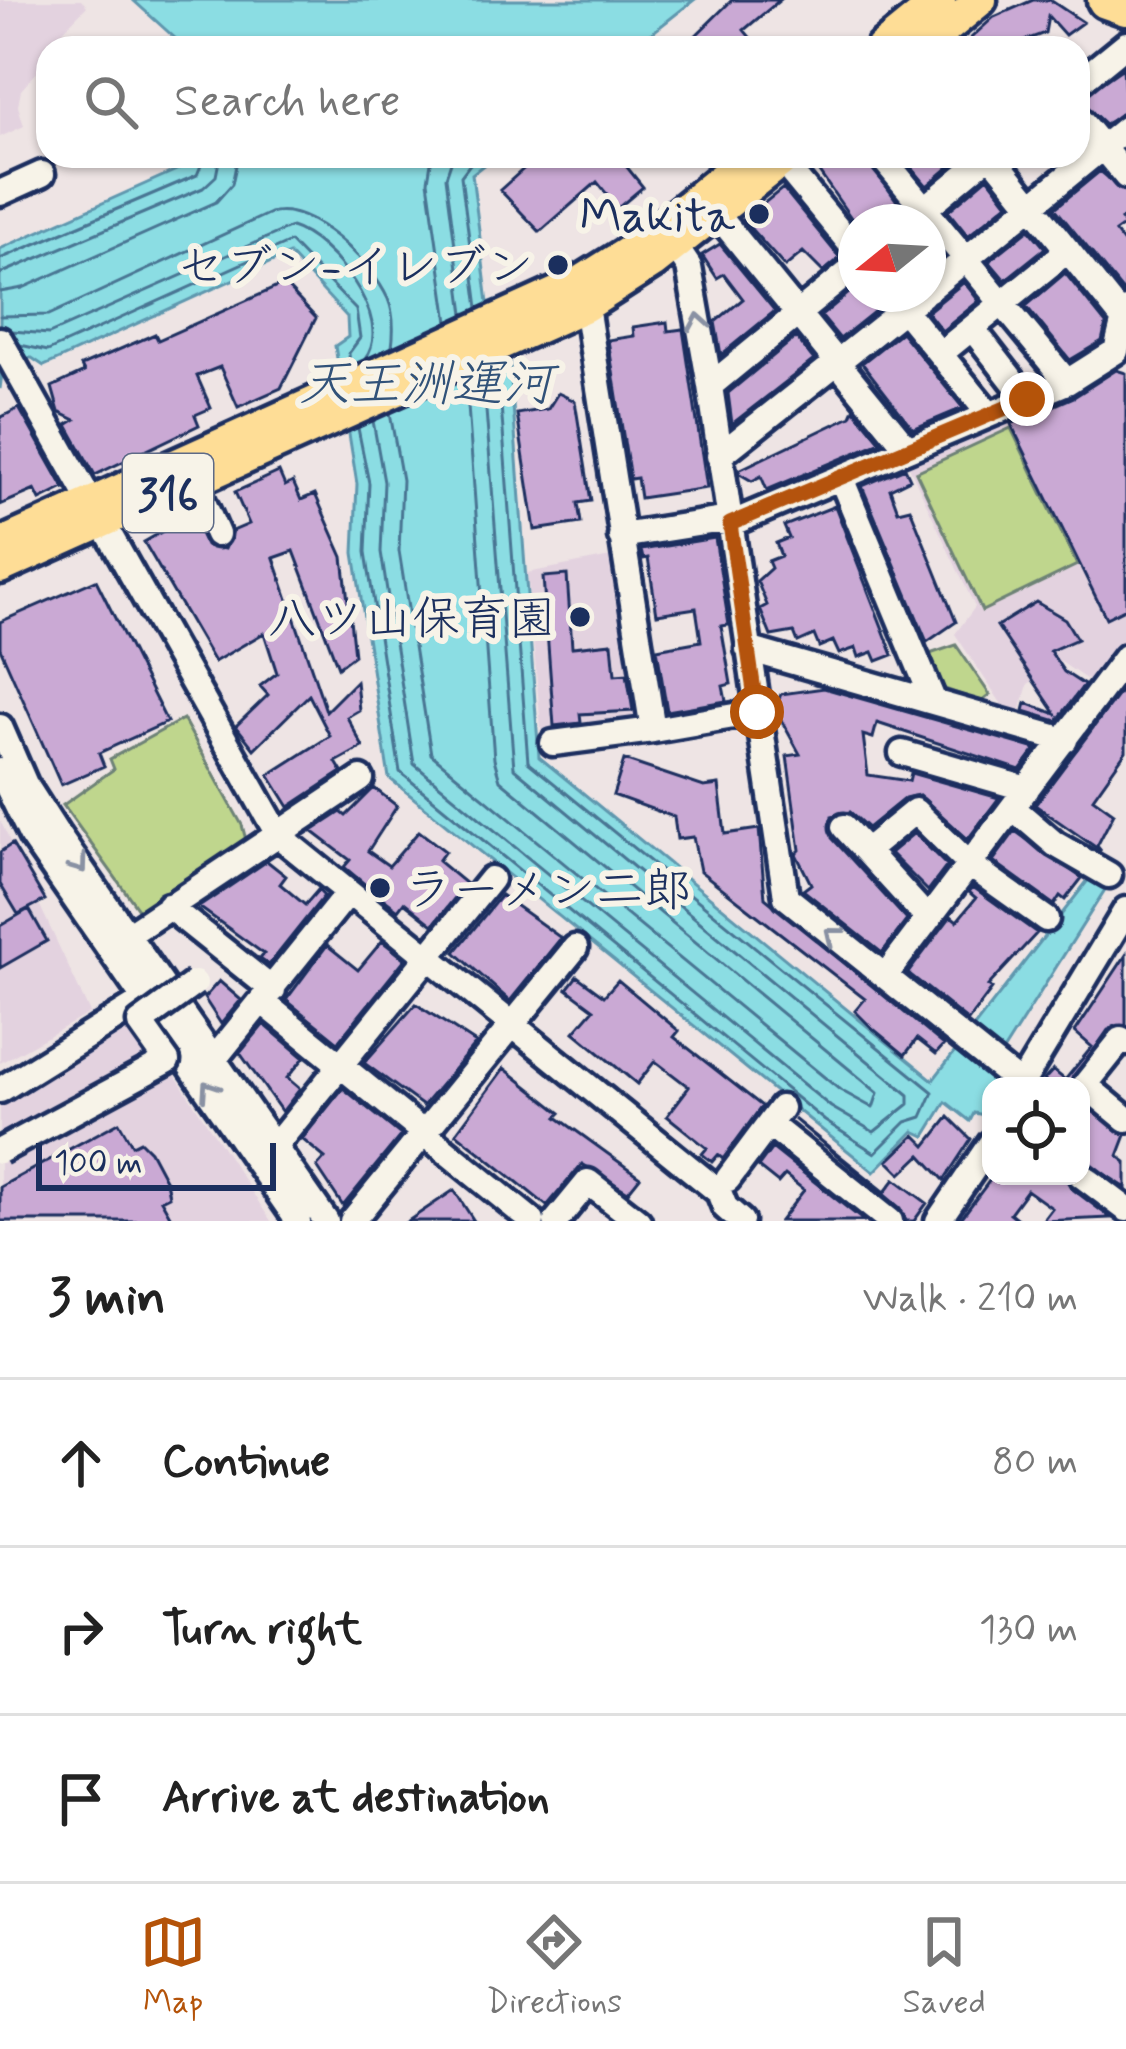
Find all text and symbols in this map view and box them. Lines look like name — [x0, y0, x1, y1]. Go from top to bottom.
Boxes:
search box — [36, 36, 1090, 168]
icon: search — [78, 69, 144, 135]
text: Search here — [174, 73, 401, 132]
place label: Makita — [579, 186, 735, 249]
marker: Makita — [746, 201, 772, 227]
north arrow — [838, 204, 946, 312]
place label: セブン-イレブン — [176, 237, 534, 300]
marker: セブン-イレブン — [545, 252, 571, 278]
one-way arrow — [687, 313, 712, 333]
water label: 天王洲運河 — [298, 353, 560, 419]
route end — [1000, 372, 1054, 426]
road number: 316 — [123, 454, 213, 532]
place label: 八ツ山保育園 — [268, 589, 556, 652]
marker: 八ツ山保育園 — [567, 604, 593, 630]
route start — [730, 685, 784, 739]
one-way arrow — [65, 852, 87, 874]
place label: ラーメン二郎 — [404, 860, 692, 923]
marker: ラーメン二郎 — [367, 875, 393, 901]
one-way arrow — [825, 928, 847, 949]
map controls — [982, 1077, 1090, 1185]
button: locate — [982, 1077, 1090, 1185]
one-way arrow — [202, 1081, 224, 1103]
scale bar — [36, 1137, 276, 1190]
text: 100 m — [54, 1142, 143, 1186]
text: 3 min — [48, 1266, 166, 1332]
text: Walk · 210 m — [863, 1274, 1078, 1325]
icon: ahead — [48, 1430, 114, 1496]
text: Continue — [162, 1433, 330, 1492]
text: 80 m — [992, 1437, 1078, 1488]
icon: right — [48, 1598, 114, 1664]
text: Turn right — [162, 1601, 362, 1660]
text: 130 m — [979, 1605, 1078, 1656]
icon: arrive — [48, 1766, 114, 1832]
text: Arrive at destination — [162, 1769, 550, 1828]
tab: Map — [140, 1909, 206, 2025]
tab: Directions — [486, 1909, 622, 2025]
tab: Saved — [902, 1909, 986, 2025]

